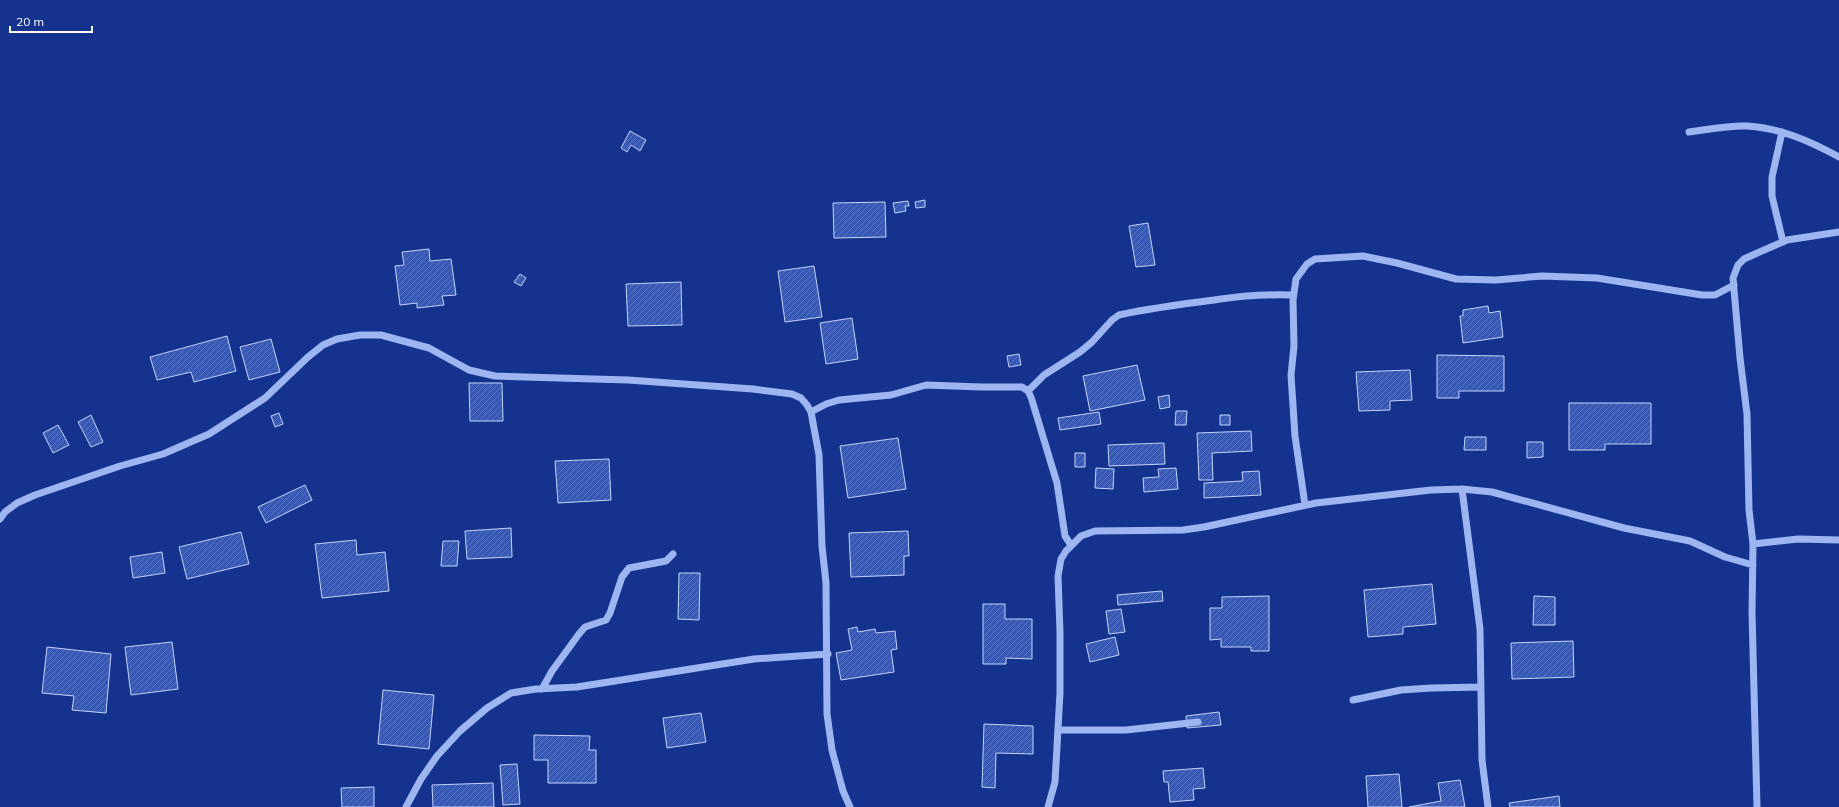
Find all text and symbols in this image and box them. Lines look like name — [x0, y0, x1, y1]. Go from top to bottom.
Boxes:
scale bar — [10, 8, 92, 34]
text: 20 m — [16, 14, 44, 29]

